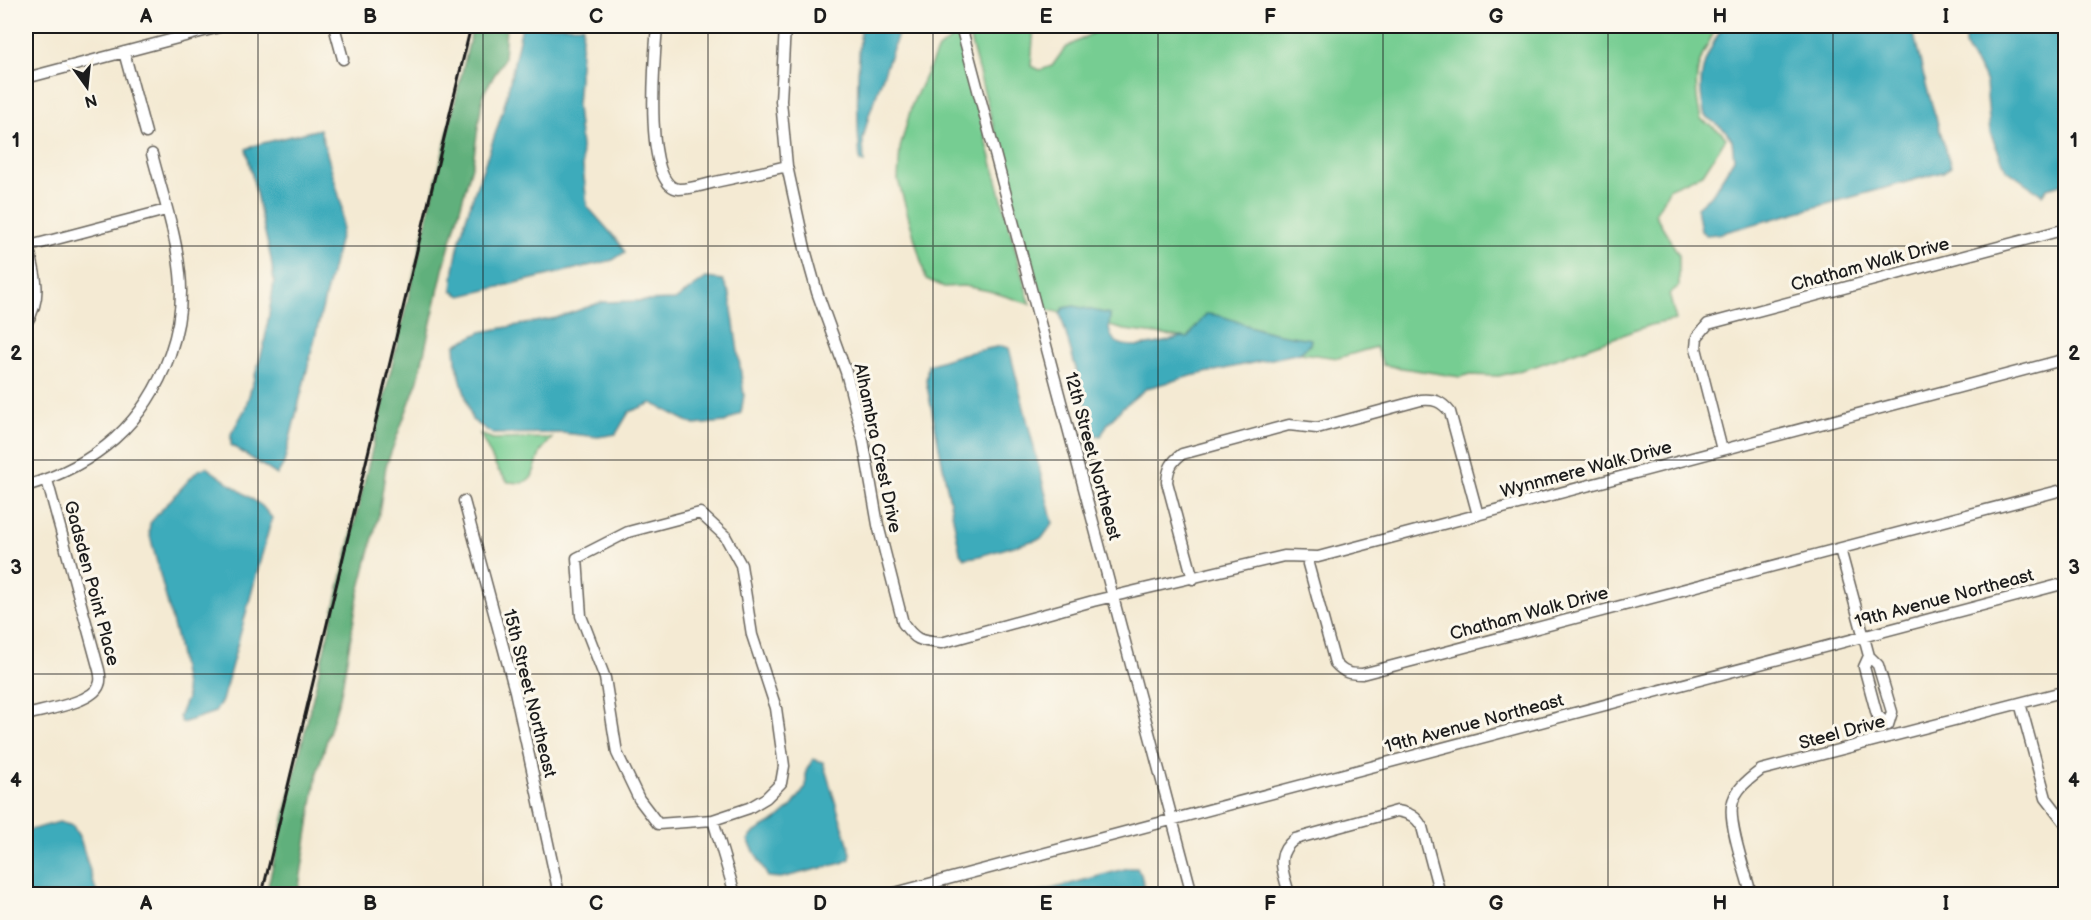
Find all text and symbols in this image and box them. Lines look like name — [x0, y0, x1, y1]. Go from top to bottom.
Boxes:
text: A — [139, 5, 153, 29]
text: B — [363, 5, 377, 29]
text: C — [589, 5, 603, 29]
text: D — [813, 5, 827, 29]
text: E — [1040, 5, 1053, 29]
text: F — [1264, 5, 1276, 29]
text: G — [1489, 5, 1504, 29]
text: H — [1713, 5, 1727, 29]
text: I — [1943, 5, 1949, 29]
north arrow — [57, 57, 117, 117]
text: N — [82, 89, 99, 111]
text: 1 — [12, 129, 20, 153]
text: 1 — [2070, 129, 2078, 153]
street label: Chatham Walk Drive — [1789, 233, 1952, 296]
text: 2 — [10, 342, 22, 366]
text: 2 — [2068, 342, 2080, 366]
street label: Alhambra Crest Drive — [849, 361, 906, 535]
street label: 12th Street Northeast — [1060, 370, 1125, 543]
street label: Wynnmere Walk Drive — [1498, 436, 1675, 503]
street label: Gadsden Point Place — [59, 498, 124, 668]
text: 3 — [10, 556, 22, 580]
text: 3 — [2068, 556, 2080, 580]
street label: 19th Avenue Northeast — [1852, 564, 2036, 632]
street label: Chatham Walk Drive — [1448, 582, 1611, 645]
street label: 15th Street Northeast — [498, 607, 561, 780]
street label: 19th Avenue Northeast — [1382, 689, 1566, 757]
street label: Steel Drive — [1797, 711, 1888, 754]
text: 4 — [10, 769, 22, 793]
text: 4 — [2068, 769, 2080, 793]
text: A — [139, 892, 153, 916]
text: B — [363, 892, 377, 916]
text: C — [589, 892, 603, 916]
text: D — [813, 892, 827, 916]
text: E — [1040, 892, 1053, 916]
text: F — [1264, 892, 1276, 916]
text: G — [1489, 892, 1504, 916]
text: H — [1713, 892, 1727, 916]
text: I — [1943, 892, 1949, 916]

